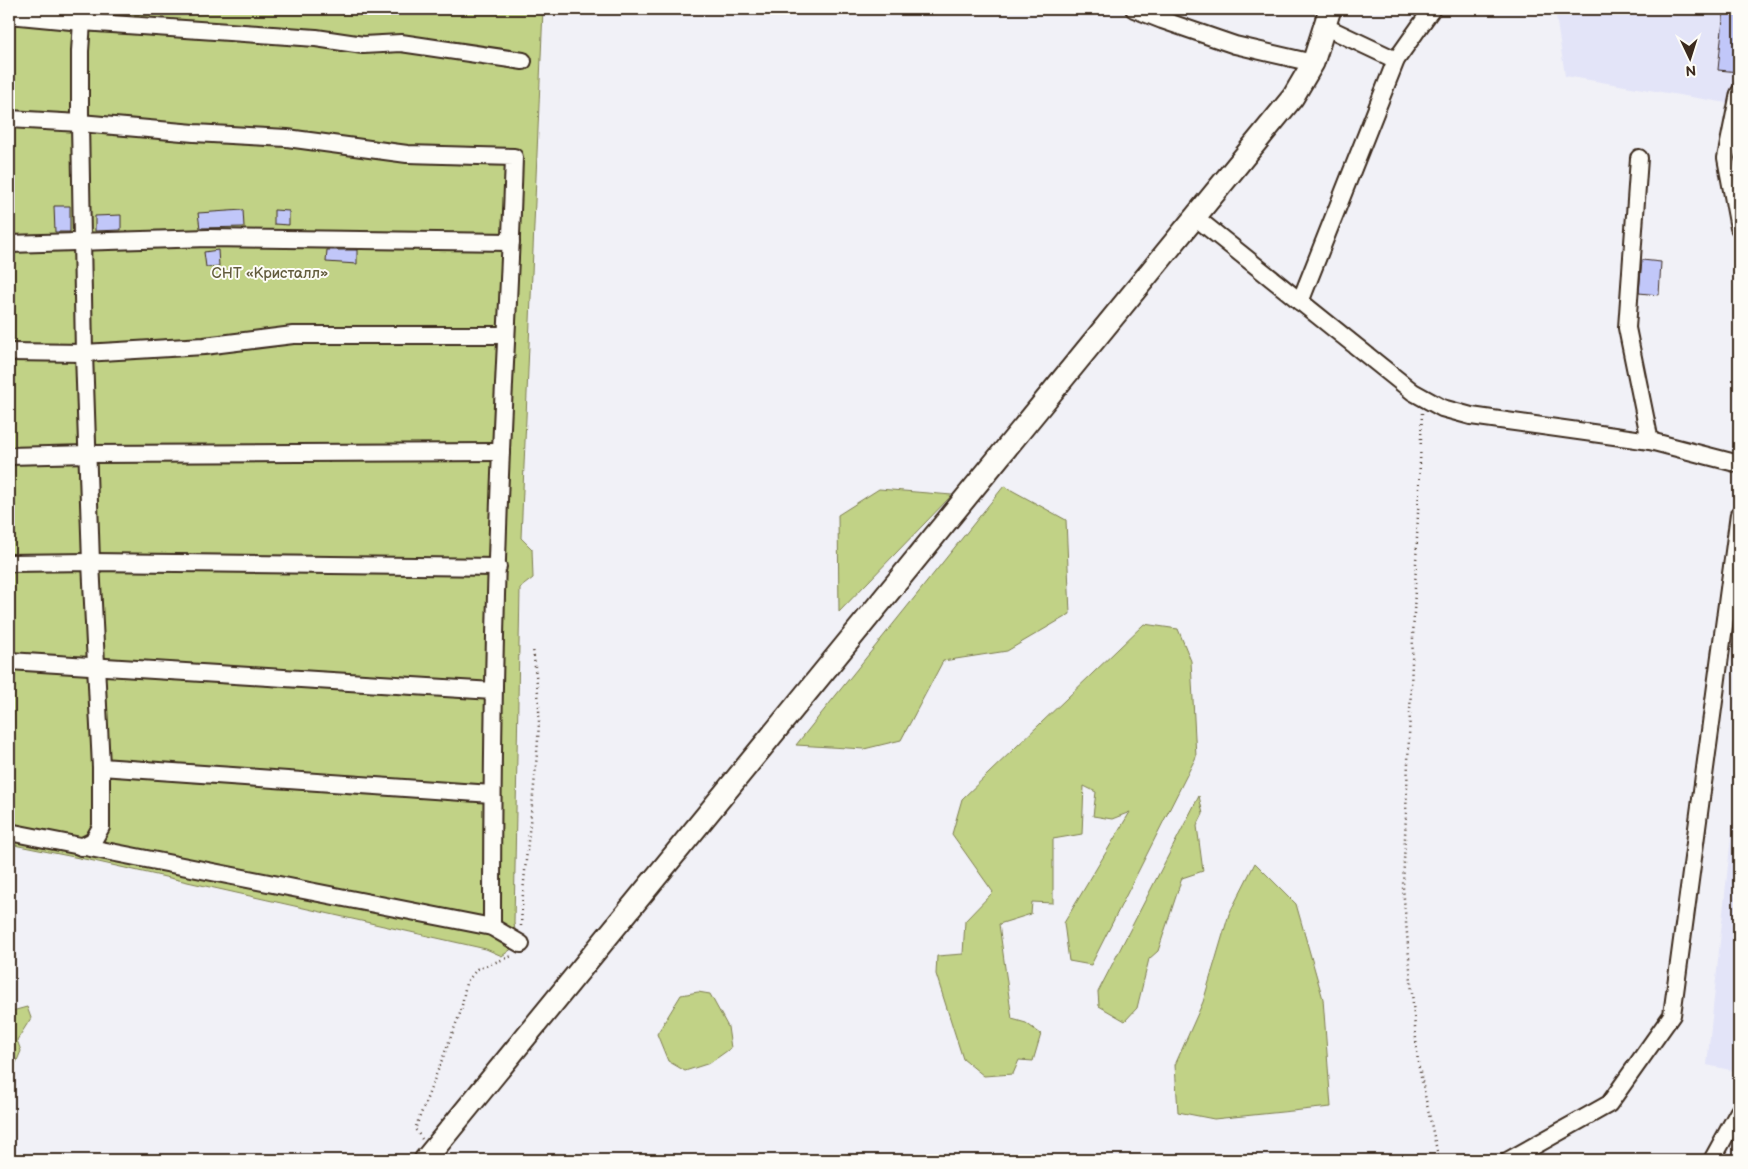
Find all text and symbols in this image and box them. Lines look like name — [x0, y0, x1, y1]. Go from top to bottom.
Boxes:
north arrow — [1666, 32, 1716, 82]
text: N — [1685, 62, 1697, 79]
park label: СНТ «Кристалл» — [212, 264, 328, 283]

